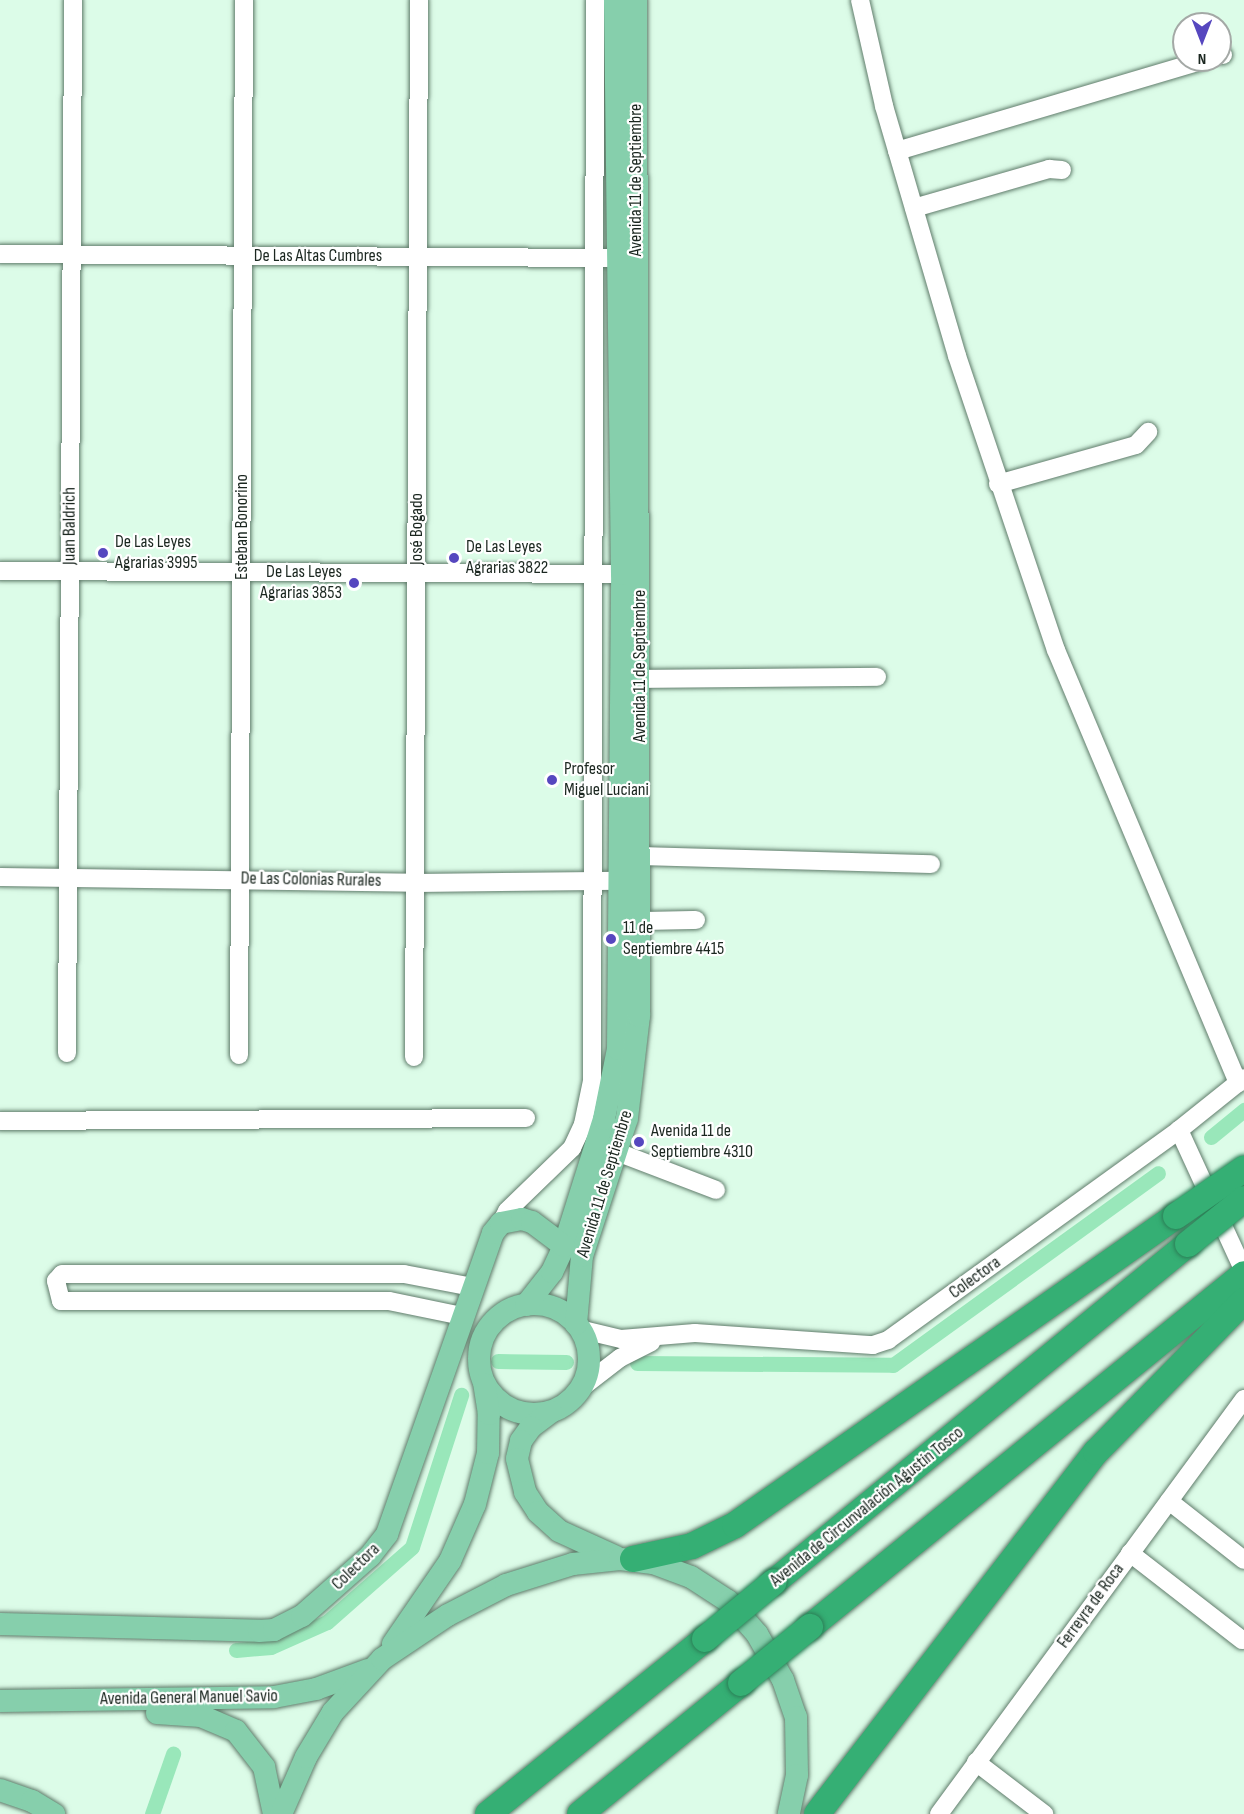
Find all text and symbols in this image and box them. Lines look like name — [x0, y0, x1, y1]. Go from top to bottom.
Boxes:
north arrow — [1172, 12, 1232, 72]
text: N — [1198, 49, 1206, 68]
street label: Avenida 11 de Septiembre — [625, 104, 647, 256]
street label: De Las Altas Cumbres — [254, 245, 382, 267]
street label: Esteban Bonorino — [231, 474, 253, 580]
street label: Juan Baldrich — [59, 487, 81, 565]
street label: José Bogado — [406, 493, 428, 565]
place label: De Las Leyes Agrarias 3995 — [115, 532, 197, 574]
place label: De Las Leyes Agrarias 3822 — [466, 537, 548, 580]
marker: De Las Leyes Agrarias 3995 — [96, 546, 110, 560]
marker: De Las Leyes Agrarias 3822 — [447, 551, 461, 565]
place label: De Las Leyes Agrarias 3853 — [260, 562, 342, 604]
marker: De Las Leyes Agrarias 3853 — [347, 576, 361, 590]
street label: Avenida 11 de Septiembre — [629, 590, 651, 742]
place label: Profesor Miguel Luciani — [564, 759, 649, 802]
marker: Profesor Miguel Luciani — [545, 773, 559, 787]
street label: De Las Colonias Rurales — [240, 868, 382, 892]
place label: 11 de Septiembre 4415 — [623, 918, 724, 960]
marker: 11 de Septiembre 4415 — [604, 932, 618, 946]
street label: Avenida 11 de Septiembre — [572, 1108, 638, 1260]
place label: Avenida 11 de Septiembre 4310 — [651, 1121, 753, 1164]
marker: Avenida 11 de Septiembre 4310 — [632, 1135, 646, 1149]
street label: Colectora — [945, 1252, 1005, 1304]
street label: Avenida de Circunvalación Agustín Tosco — [766, 1422, 968, 1592]
street label: Colectora — [328, 1539, 384, 1595]
street label: Ferreyra de Roca — [1053, 1559, 1129, 1653]
street label: Avenida General Manuel Savio — [100, 1686, 278, 1710]

